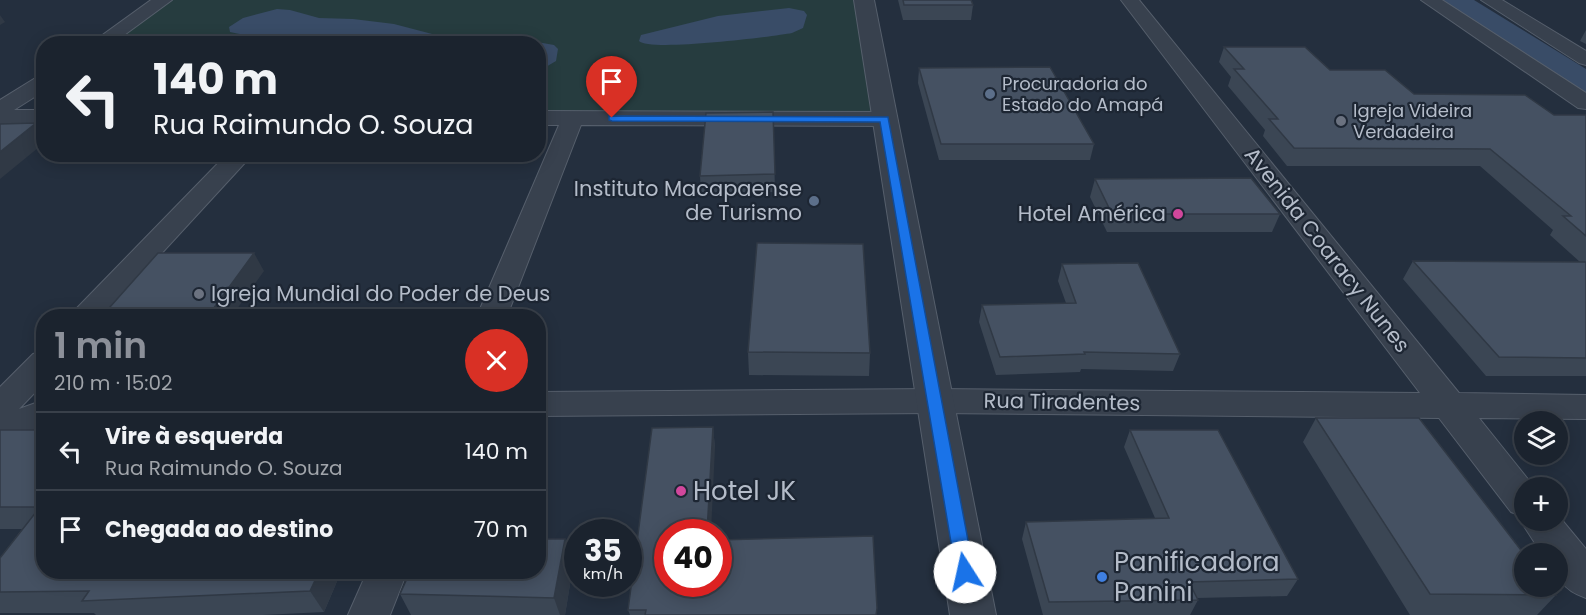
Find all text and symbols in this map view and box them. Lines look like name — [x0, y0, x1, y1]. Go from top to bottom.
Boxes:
text: 140 m — [153, 50, 278, 109]
pin — [586, 56, 637, 118]
icon: left — [54, 60, 132, 138]
icon: arrive — [595, 65, 628, 98]
place label: Procuradoria do Estado do Amapá — [1002, 71, 1164, 117]
marker: Procuradoria do Estado do Amapá — [983, 87, 997, 101]
place label: Igreja Videira Verdadeira — [1353, 98, 1472, 144]
text: Rua Raimundo O. Souza — [153, 106, 474, 143]
marker: Igreja Videira Verdadeira — [1334, 114, 1348, 128]
street label: Avenida Coaracy Nunes — [1238, 141, 1417, 358]
place label: Instituto Macapaense de Turismo — [574, 174, 802, 227]
marker: Instituto Macapaense de Turismo — [807, 194, 821, 208]
place label: Hotel América — [1018, 199, 1166, 228]
marker: Hotel América — [1171, 207, 1185, 221]
place label: Igreja Mundial do Poder de Deus — [211, 279, 550, 308]
marker: Igreja Mundial do Poder de Deus — [192, 287, 206, 301]
text: 1 min — [54, 320, 147, 371]
button: close — [465, 329, 528, 392]
text: 210 m · 15:02 — [54, 369, 173, 397]
street label: Rua Tiradentes — [983, 386, 1141, 417]
map controls — [1514, 411, 1568, 597]
button: layers — [1514, 411, 1568, 465]
text: Vire à esquerda — [105, 421, 283, 452]
icon: left — [54, 435, 87, 468]
text: 140 m — [465, 436, 528, 467]
text: Rua Raimundo O. Souza — [105, 454, 343, 482]
place label: Hotel JK — [693, 473, 796, 509]
button: + — [1514, 477, 1568, 531]
marker: Hotel JK — [674, 484, 688, 498]
icon: arrive — [54, 513, 87, 546]
text: Chegada ao destino — [105, 514, 333, 545]
text: 70 m — [474, 514, 528, 545]
speed limit sign: 40 — [654, 519, 732, 597]
text: 35 — [584, 529, 622, 572]
position arrow — [933, 540, 997, 604]
button: − — [1514, 543, 1568, 597]
place label: Panificadora Panini — [1114, 544, 1279, 610]
text: km/h — [583, 563, 623, 584]
marker: Panificadora Panini — [1095, 570, 1109, 584]

